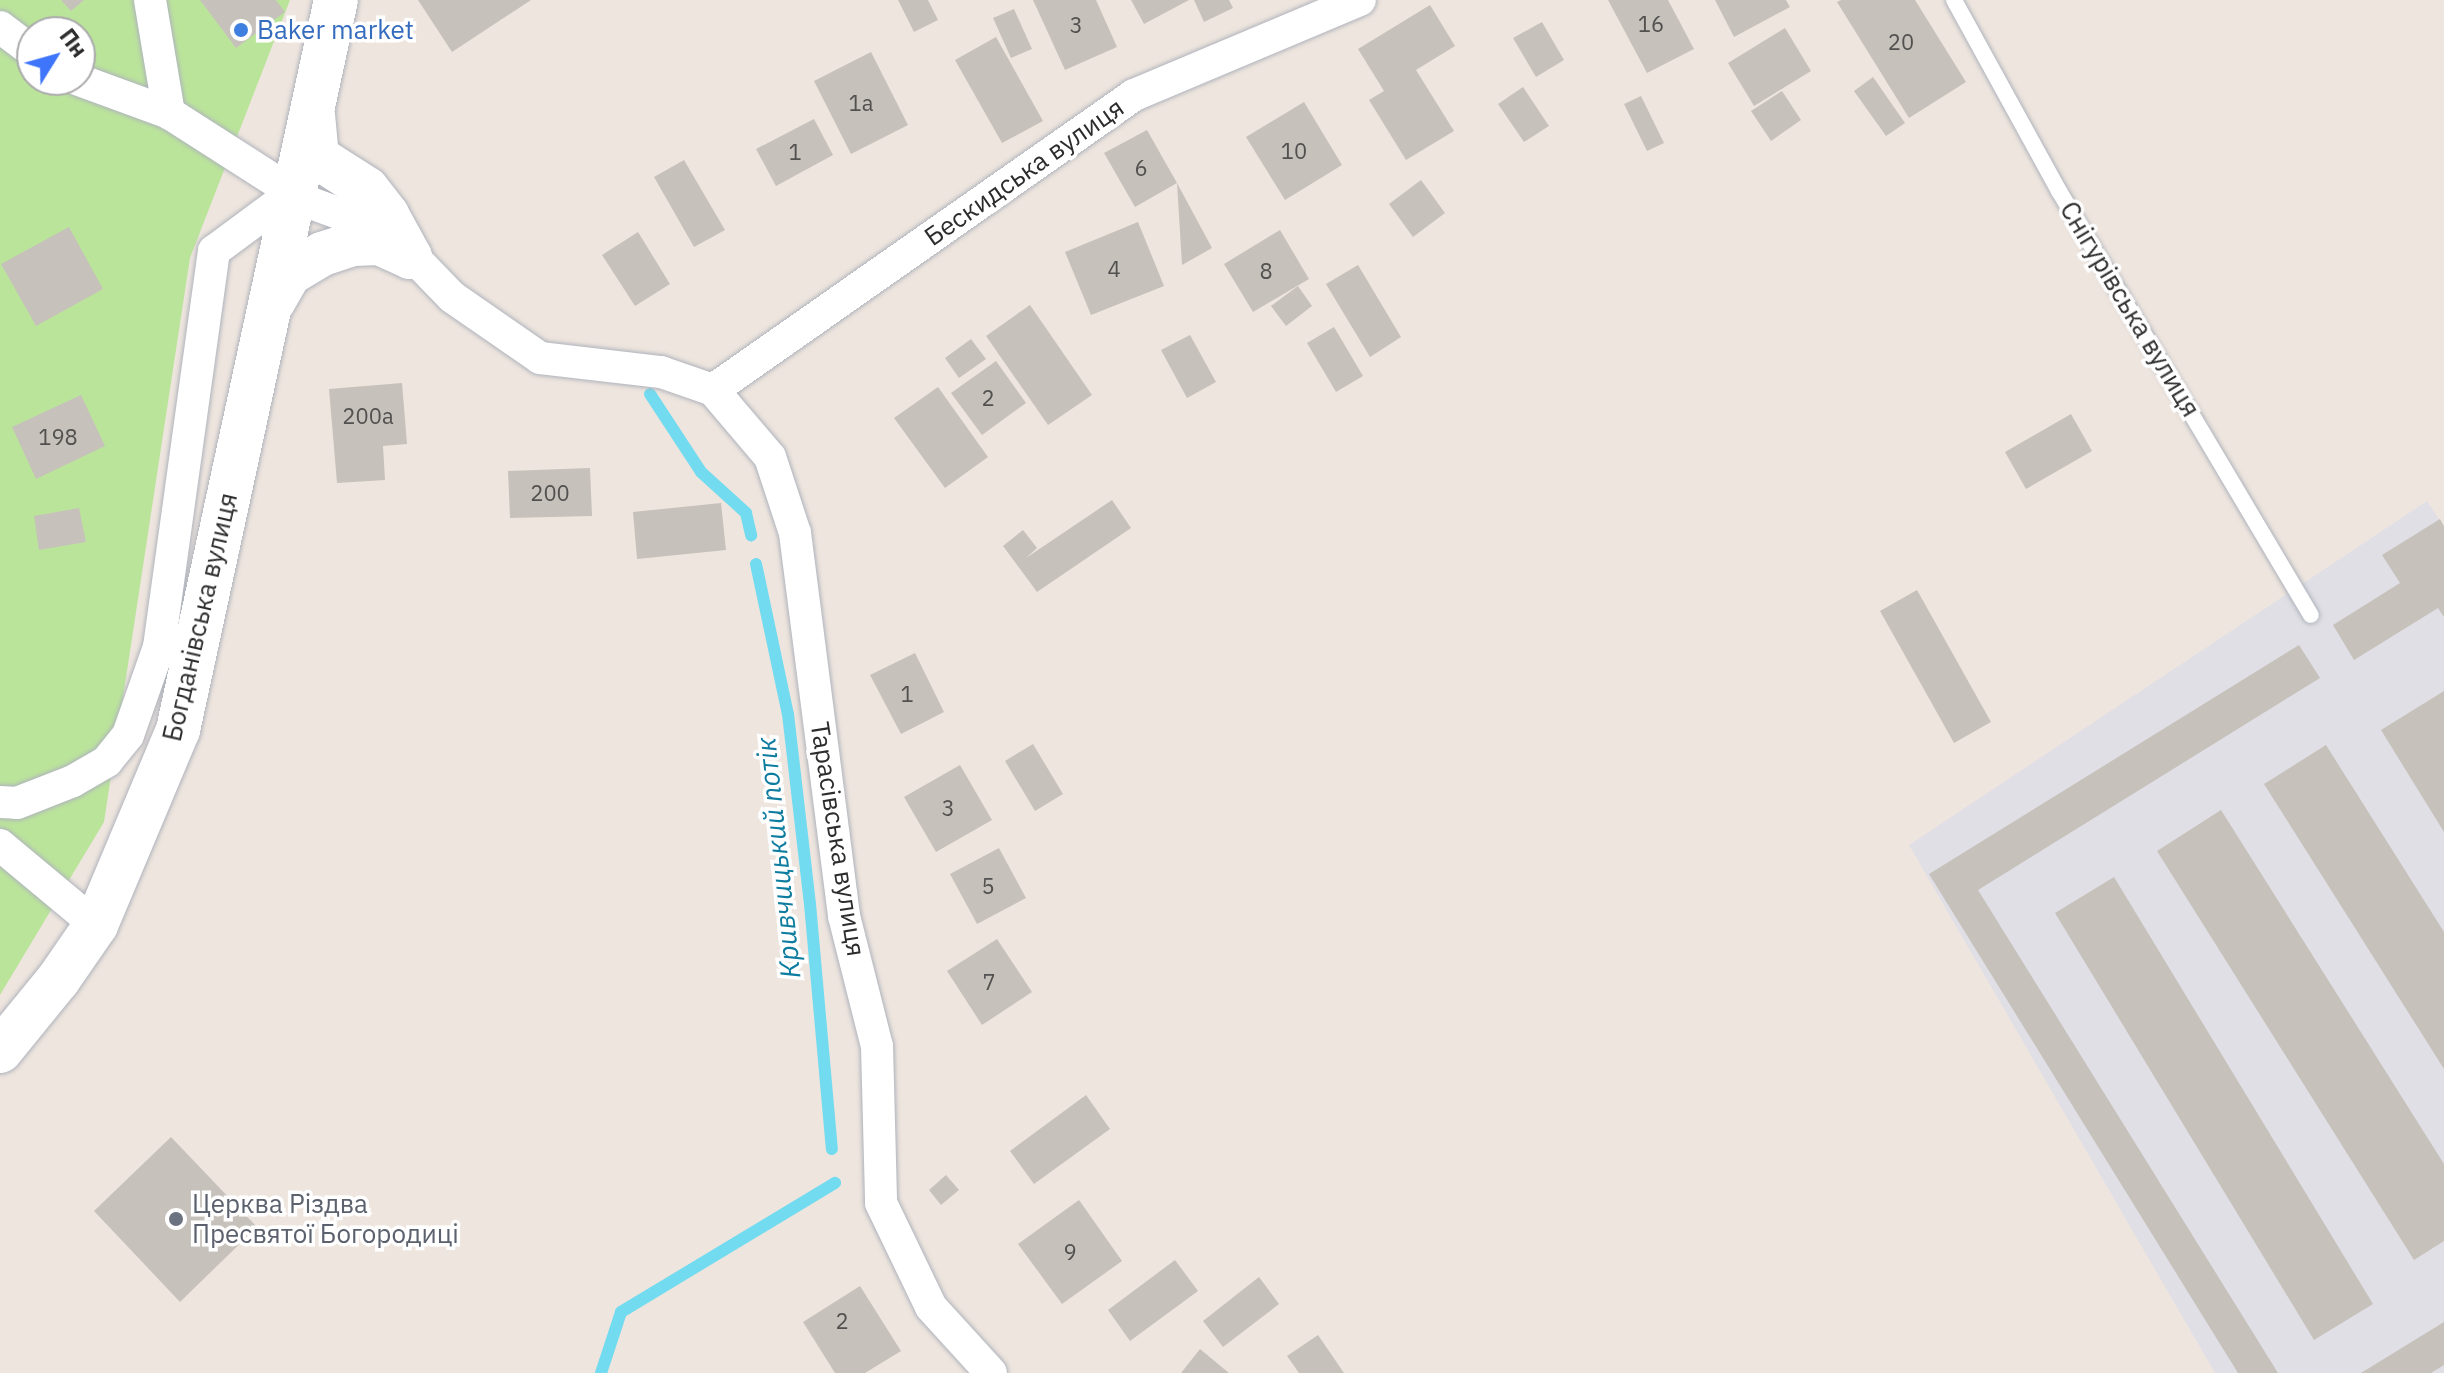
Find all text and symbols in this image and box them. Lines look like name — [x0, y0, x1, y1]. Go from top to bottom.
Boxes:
house number: 16 — [1638, 11, 1664, 37]
house number: 3 — [1069, 12, 1083, 38]
place label: Baker market — [257, 14, 414, 46]
north arrow — [16, 16, 96, 96]
marker: Baker market — [232, 21, 250, 39]
text: Пн — [54, 22, 94, 63]
house number: 20 — [1888, 29, 1914, 55]
house number: 1а — [849, 90, 873, 116]
street label: Бескидська вулиця — [918, 92, 1130, 252]
house number: 10 — [1281, 138, 1307, 164]
house number: 1 — [788, 139, 802, 165]
house number: 6 — [1134, 155, 1148, 181]
street label: Снігурівська вулиця — [2053, 196, 2207, 422]
house number: 4 — [1107, 256, 1121, 282]
house number: 8 — [1259, 258, 1273, 284]
house number: 2 — [981, 385, 995, 411]
house number: 200а — [342, 403, 394, 429]
house number: 198 — [38, 424, 78, 450]
house number: 200 — [530, 480, 570, 506]
street label: Богданівська вулиця — [156, 490, 244, 744]
house number: 1 — [900, 681, 914, 707]
street label: Тарасівська вулиця — [804, 720, 872, 958]
water label: Кривчицький потік — [749, 736, 807, 980]
house number: 3 — [941, 795, 955, 821]
house number: 5 — [981, 873, 995, 899]
house number: 7 — [982, 969, 996, 995]
place label: Церква Різдва Пресвятої Богородиці — [192, 1188, 459, 1250]
marker: Церква Різдва Пресвятої Богородиці — [167, 1210, 185, 1228]
house number: 9 — [1063, 1239, 1077, 1265]
house number: 2 — [835, 1308, 849, 1334]

